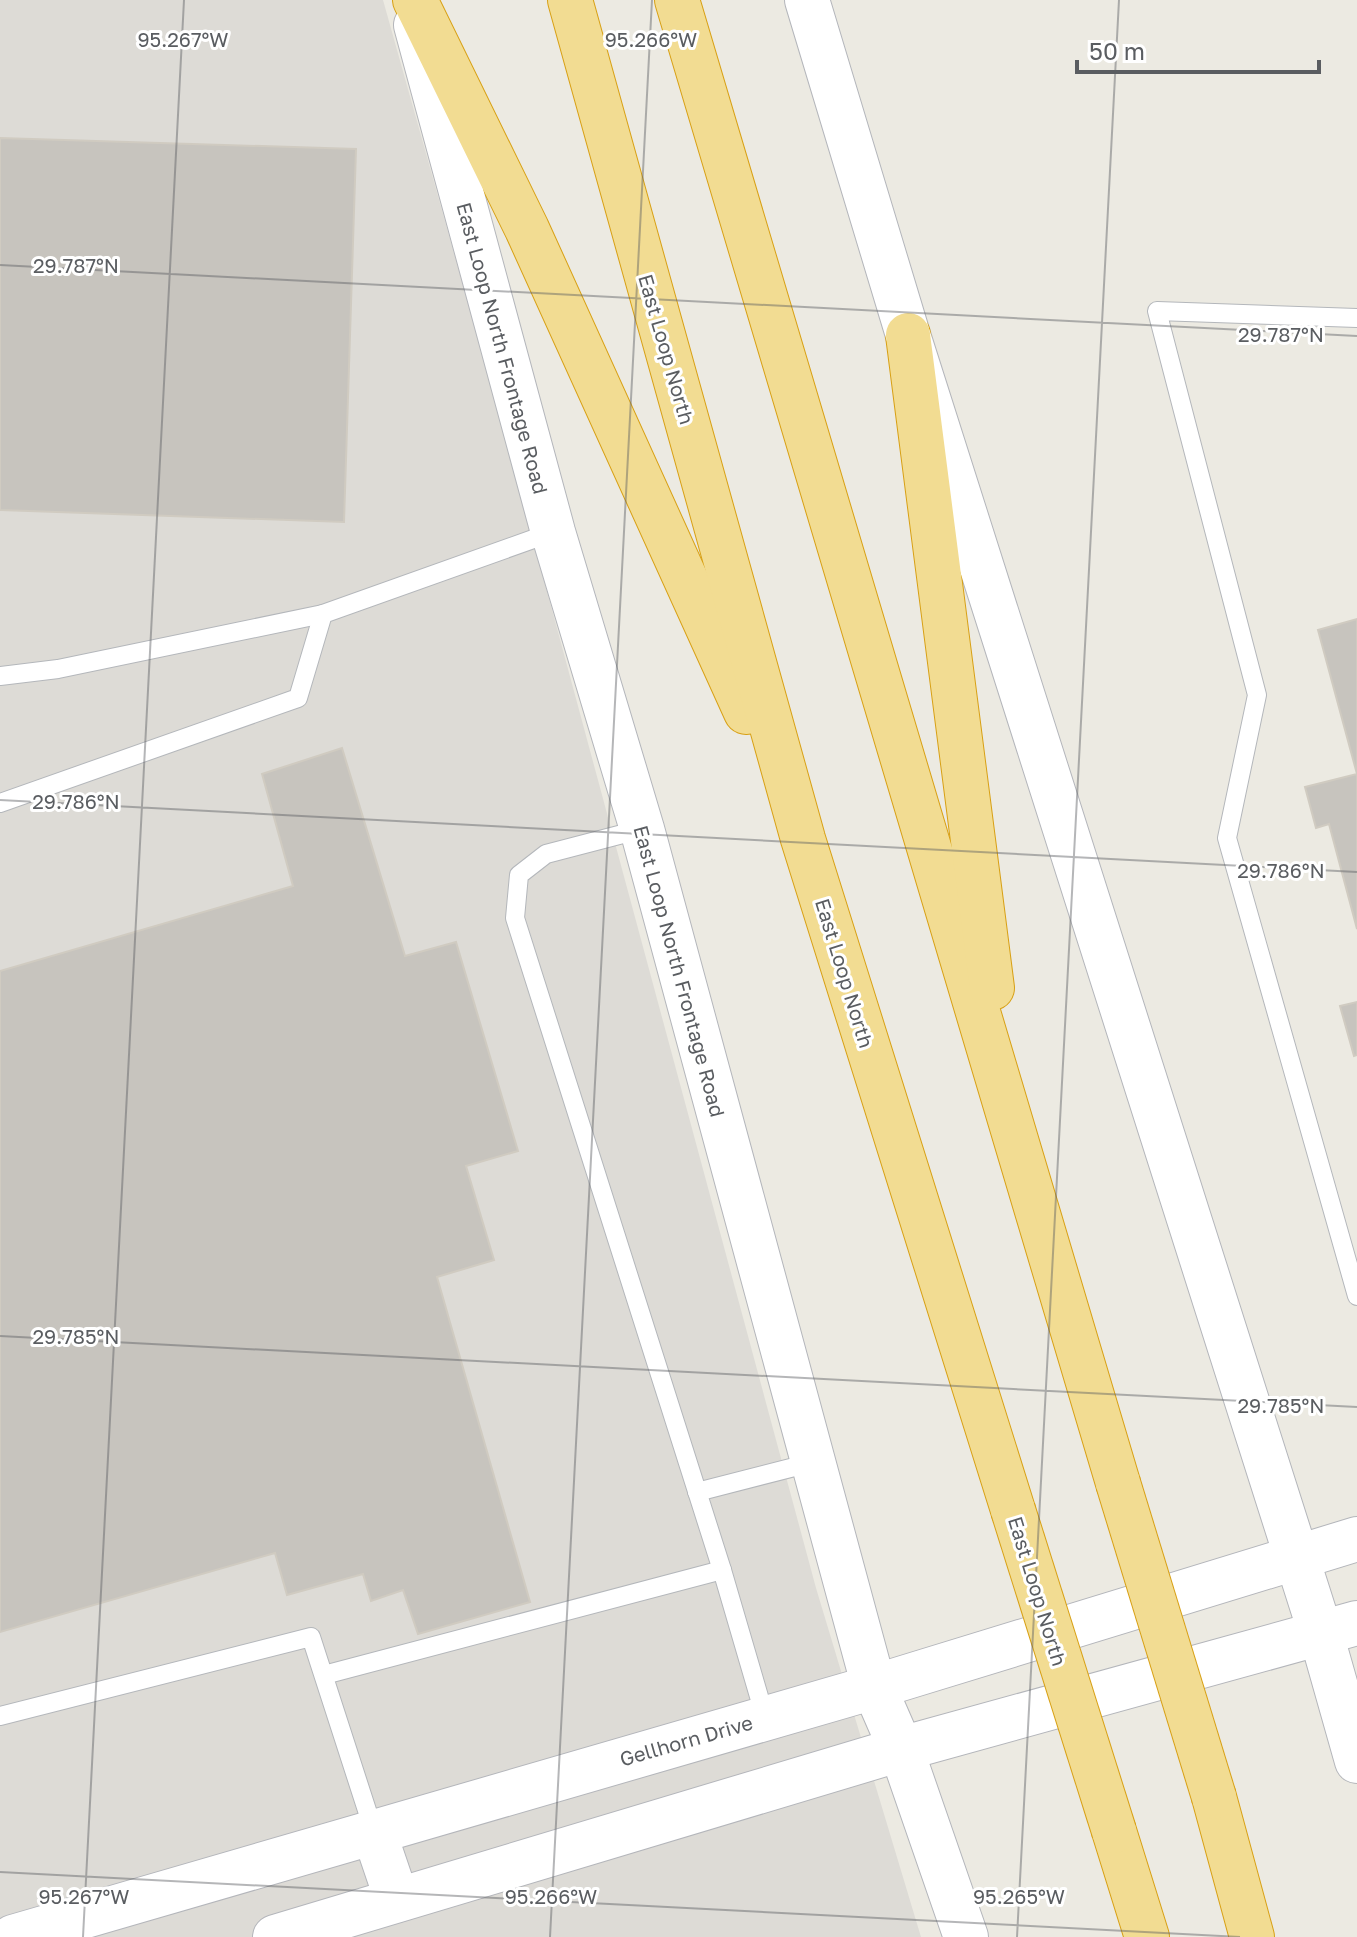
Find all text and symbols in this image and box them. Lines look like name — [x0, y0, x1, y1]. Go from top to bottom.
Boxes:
scale bar — [1077, 24, 1319, 74]
text: 95.267°W — [138, 27, 229, 51]
text: 95.266°W — [605, 27, 697, 51]
text: 50 m — [1089, 36, 1145, 65]
street label: East Loop North Frontage Road — [452, 200, 554, 496]
text: 29.787°N — [33, 253, 119, 277]
street label: East Loop North — [634, 271, 700, 427]
text: 29.787°N — [1238, 322, 1324, 346]
text: 29.786°N — [32, 789, 120, 813]
street label: East Loop North Frontage Road — [629, 823, 731, 1119]
text: 29.786°N — [1237, 858, 1325, 882]
street label: East Loop North — [811, 895, 879, 1051]
text: 29.785°N — [32, 1324, 120, 1348]
text: 29.785°N — [1237, 1393, 1325, 1417]
street label: East Loop North — [1004, 1513, 1072, 1669]
street label: Gellhorn Drive — [617, 1710, 755, 1770]
text: 95.267°W — [39, 1884, 130, 1908]
text: 95.266°W — [505, 1884, 597, 1908]
text: 95.265°W — [973, 1884, 1065, 1908]

